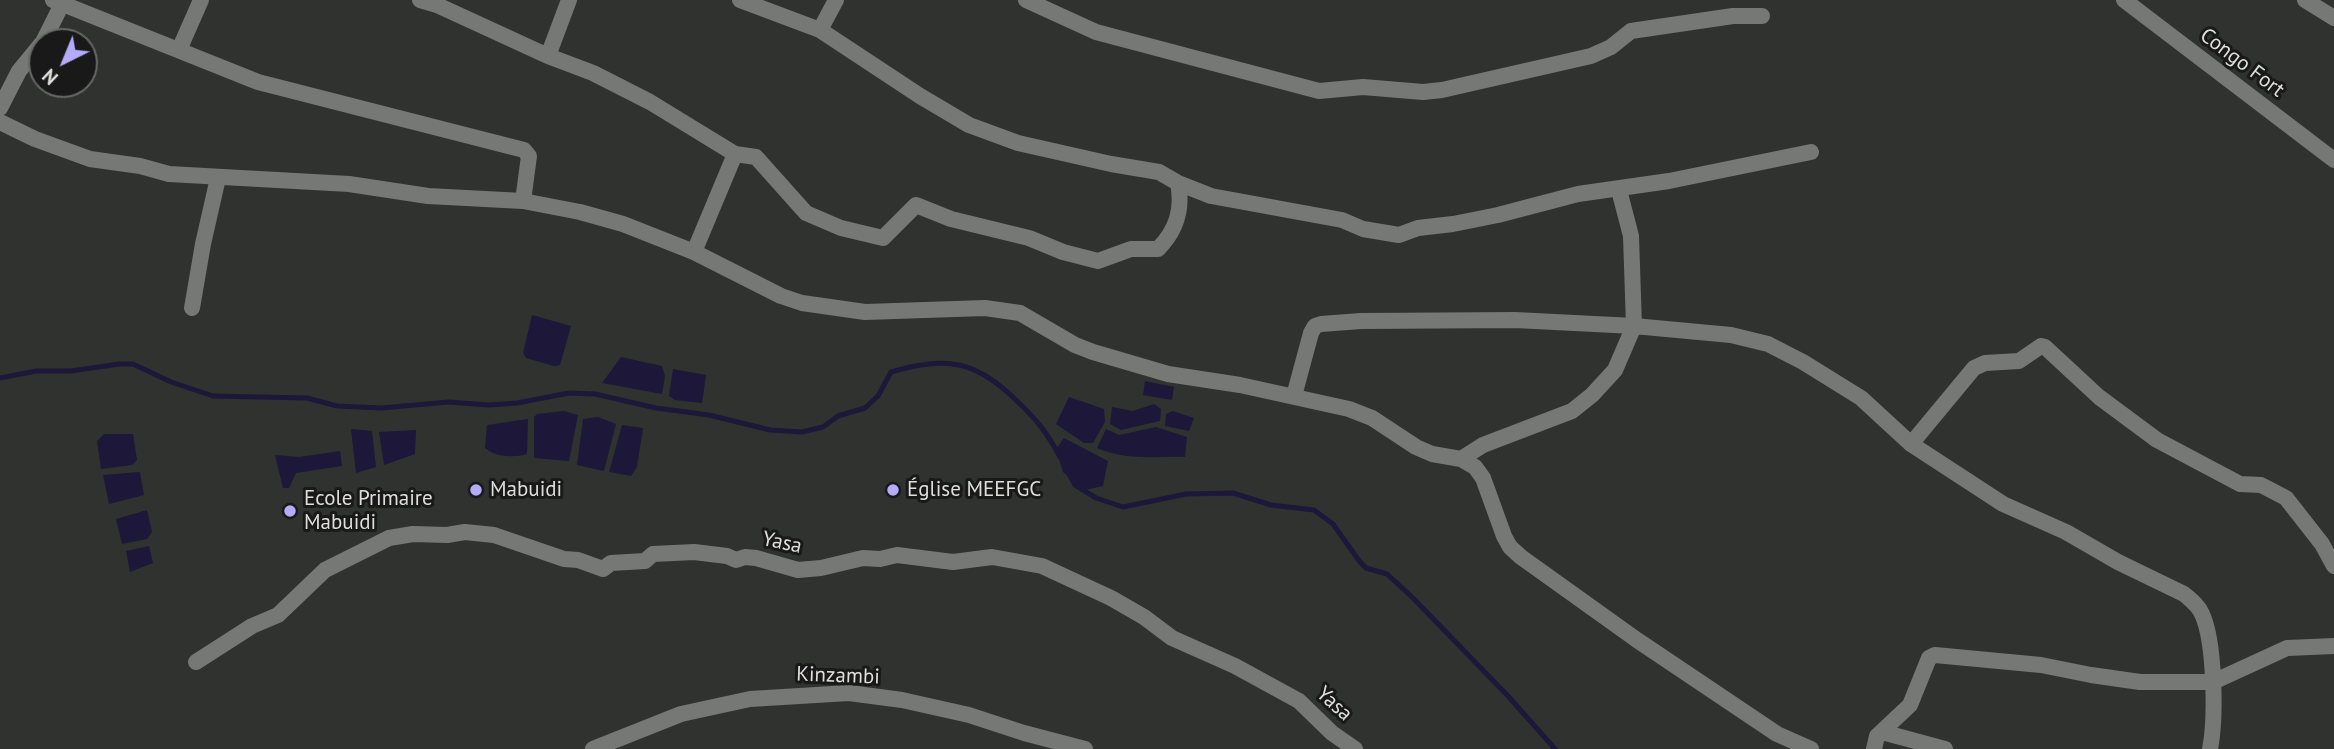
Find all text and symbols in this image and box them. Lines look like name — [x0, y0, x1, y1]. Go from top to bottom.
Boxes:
street label: Congo Fort — [2195, 23, 2289, 103]
north arrow — [28, 28, 98, 98]
text: N — [37, 64, 63, 90]
place label: Mabuidi — [490, 477, 562, 503]
place label: Église MEEFGC — [907, 477, 1041, 503]
marker: Mabuidi — [468, 482, 484, 498]
marker: Église MEEFGC — [885, 482, 901, 498]
place label: Ecole Primaire Mabuidi — [304, 486, 433, 536]
marker: Ecole Primaire Mabuidi — [282, 503, 298, 519]
street label: Yasa — [760, 527, 804, 559]
street label: Kinzambi — [796, 662, 880, 690]
street label: Yasa — [1311, 681, 1357, 727]

